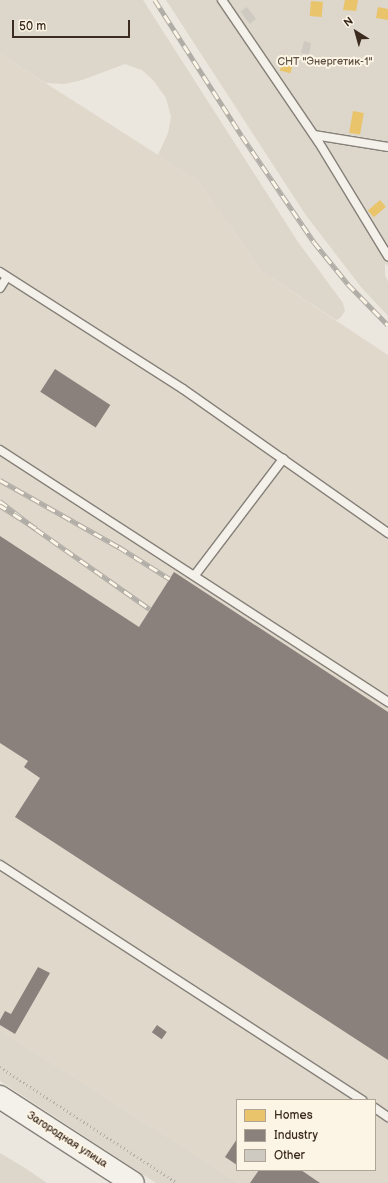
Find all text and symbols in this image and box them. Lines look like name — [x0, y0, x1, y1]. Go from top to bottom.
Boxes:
scale bar — [14, 12, 132, 38]
north arrow — [336, 12, 376, 52]
text: N — [341, 14, 356, 30]
text: 50 m — [19, 19, 46, 34]
park label: СНТ "Энергетик-1" — [277, 55, 373, 69]
legend — [236, 1099, 376, 1171]
text: Homes — [274, 1108, 313, 1123]
street label: Загородная улица — [24, 1109, 110, 1171]
text: Industry — [274, 1128, 318, 1143]
text: Other — [274, 1148, 305, 1163]

